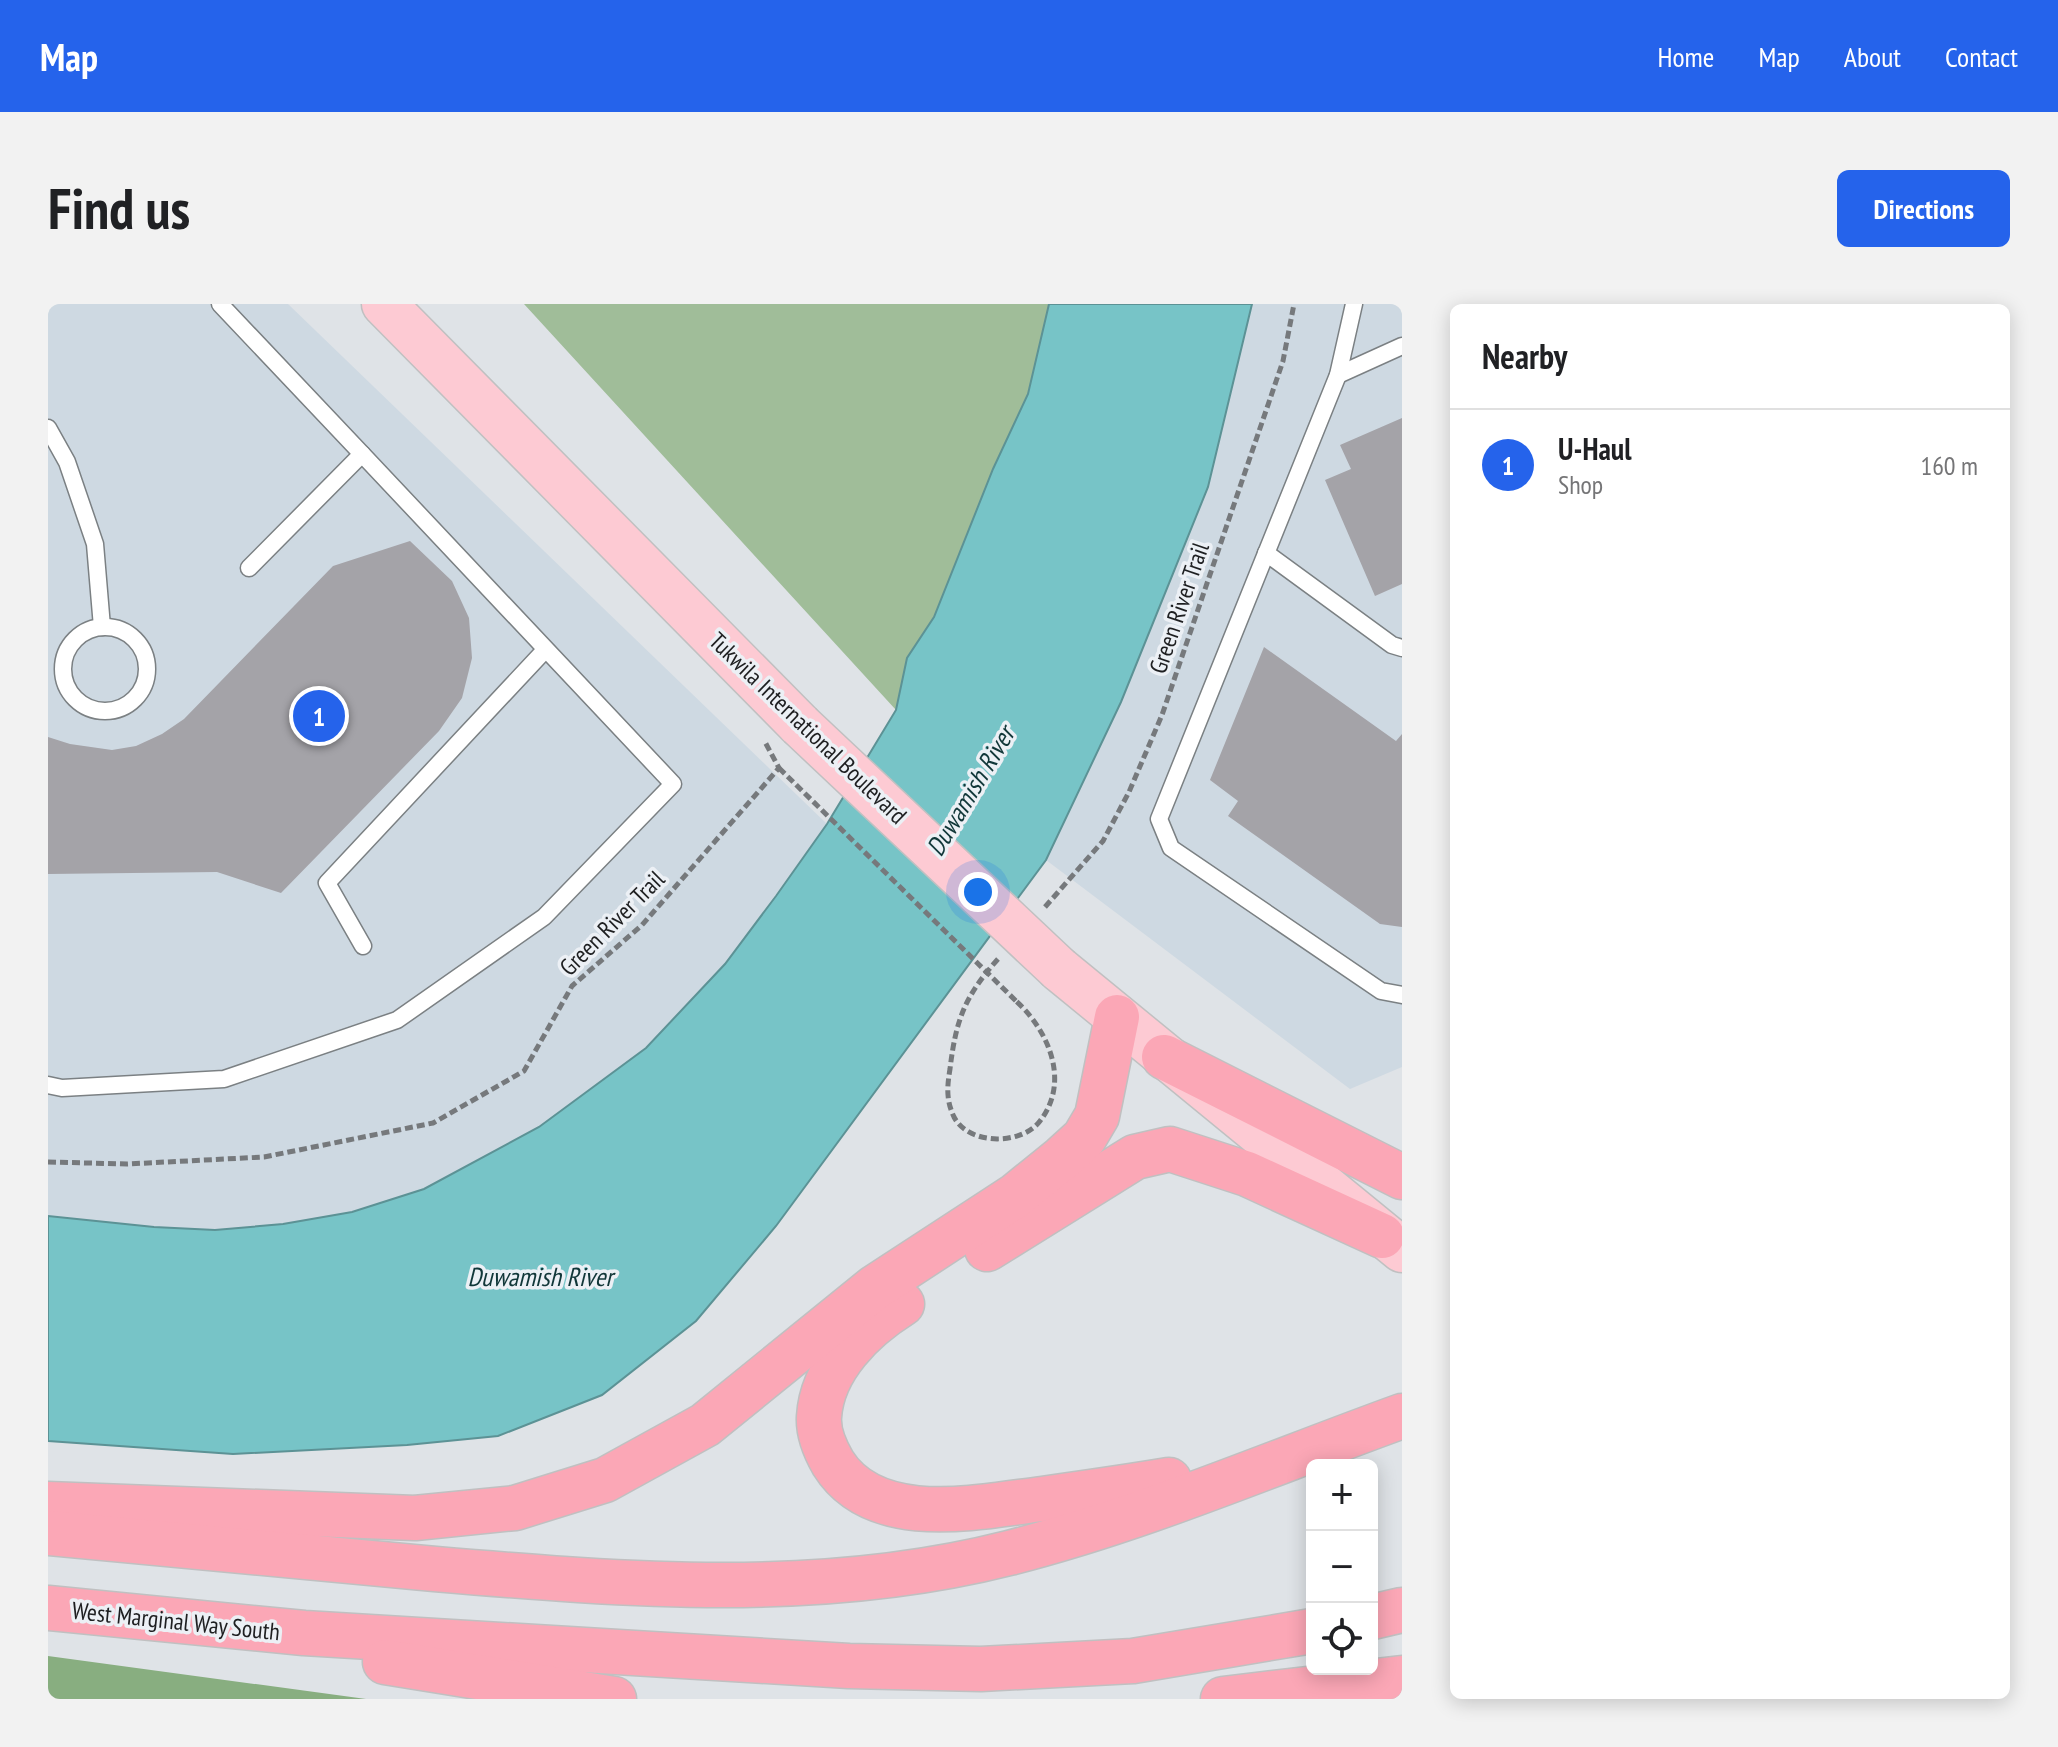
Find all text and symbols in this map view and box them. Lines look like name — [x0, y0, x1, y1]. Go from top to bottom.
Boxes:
text: Map — [40, 32, 98, 81]
text: Home — [1658, 38, 1714, 75]
text: Map — [1758, 38, 1800, 75]
text: About — [1844, 38, 1901, 75]
text: Contact — [1945, 38, 2018, 75]
button: Directions — [1837, 170, 2010, 247]
text: Find us — [48, 172, 190, 244]
text: Nearby — [1482, 334, 1567, 378]
text: U-Haul — [1558, 429, 1631, 468]
text: 1 — [1502, 449, 1514, 482]
text: 160 m — [1920, 449, 1978, 482]
text: Shop — [1558, 468, 1603, 501]
street label: Green River Trail — [1142, 538, 1216, 677]
street label: Tukwila International Boulevard — [703, 625, 913, 831]
pin: 1 — [293, 686, 345, 746]
water label: Duwamish River — [919, 717, 1023, 862]
street label: Green River Trail — [553, 864, 671, 982]
your location — [958, 872, 998, 912]
water label: Duwamish River — [467, 1260, 616, 1293]
map controls — [1306, 1459, 1378, 1675]
button: + — [1306, 1459, 1378, 1531]
button: − — [1306, 1531, 1378, 1603]
street label: West Marginal Way South — [70, 1595, 282, 1647]
button: locate — [1306, 1603, 1378, 1675]

